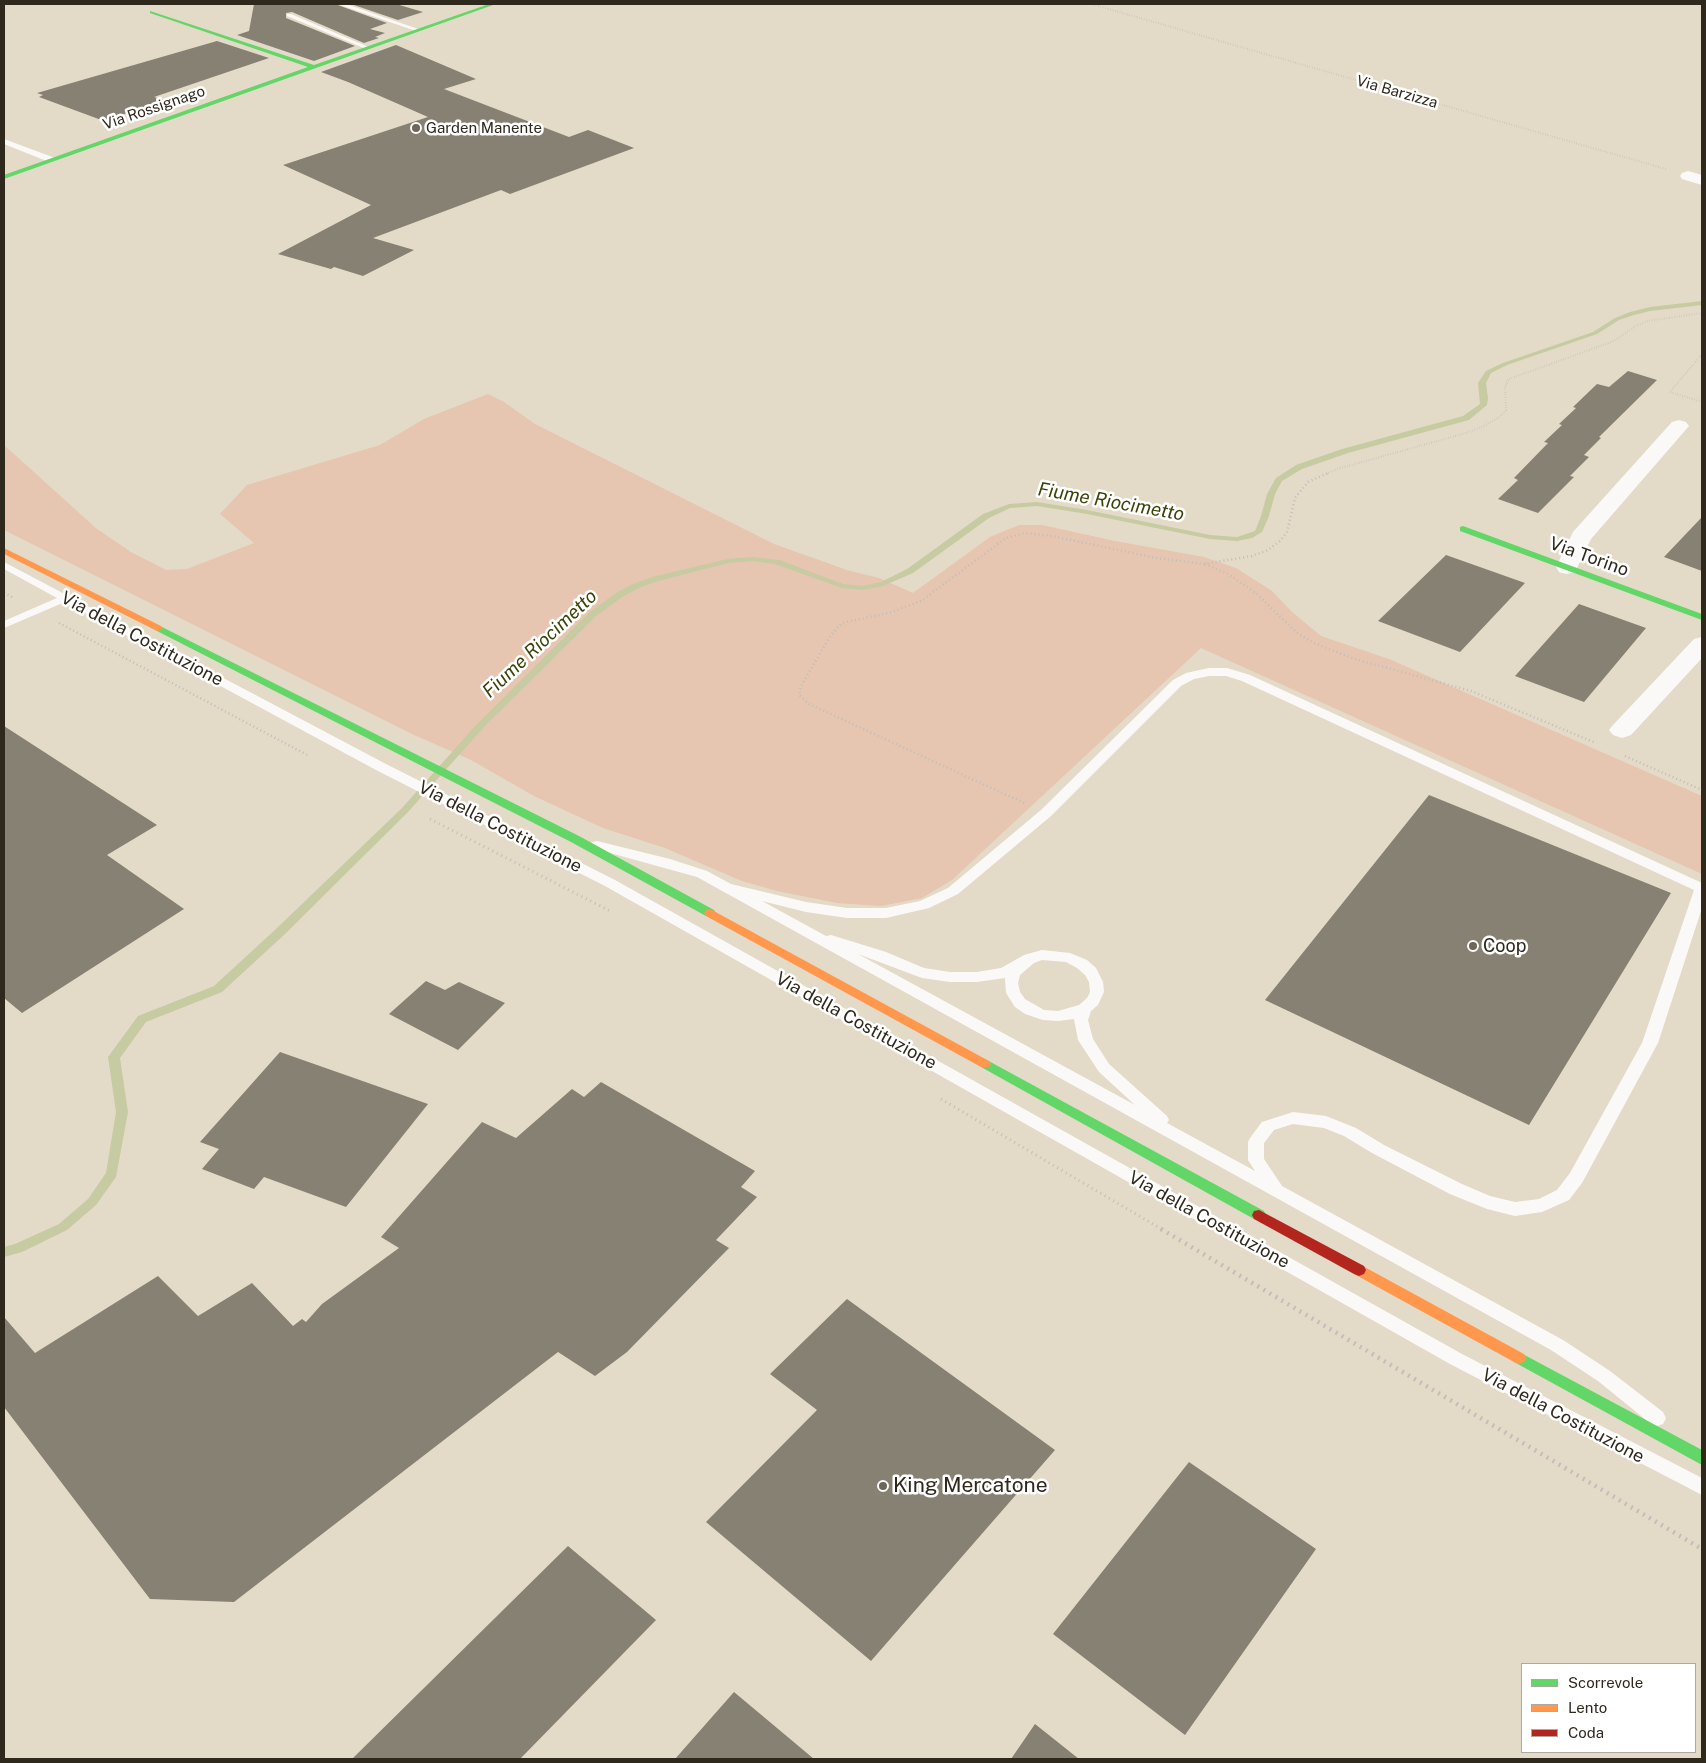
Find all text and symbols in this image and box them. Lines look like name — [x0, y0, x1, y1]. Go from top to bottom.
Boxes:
street label: Via Barzizza — [1354, 72, 1440, 112]
street label: Via Rossignago — [101, 82, 207, 134]
place label: Garden Manente — [426, 119, 542, 137]
marker: Garden Manente — [410, 122, 422, 134]
water label: Fiume Riocimetto — [1036, 478, 1186, 526]
street label: Via Torino — [1546, 533, 1632, 581]
water label: Fiume Riocimetto — [478, 585, 602, 703]
street label: Via della Costituzione — [57, 587, 227, 691]
street label: Via della Costituzione — [415, 776, 585, 878]
place label: Coop — [1483, 935, 1526, 957]
marker: Coop — [1467, 940, 1479, 952]
street label: Via della Costituzione — [772, 968, 940, 1074]
street label: Via della Costituzione — [1125, 1167, 1293, 1273]
street label: Via della Costituzione — [1478, 1364, 1648, 1468]
place label: King Mercatone — [893, 1473, 1048, 1499]
marker: King Mercatone — [877, 1480, 889, 1492]
legend — [1521, 1663, 1696, 1753]
text: Scorrevole — [1568, 1674, 1643, 1691]
text: Lento — [1568, 1699, 1607, 1716]
text: Coda — [1568, 1724, 1604, 1741]

